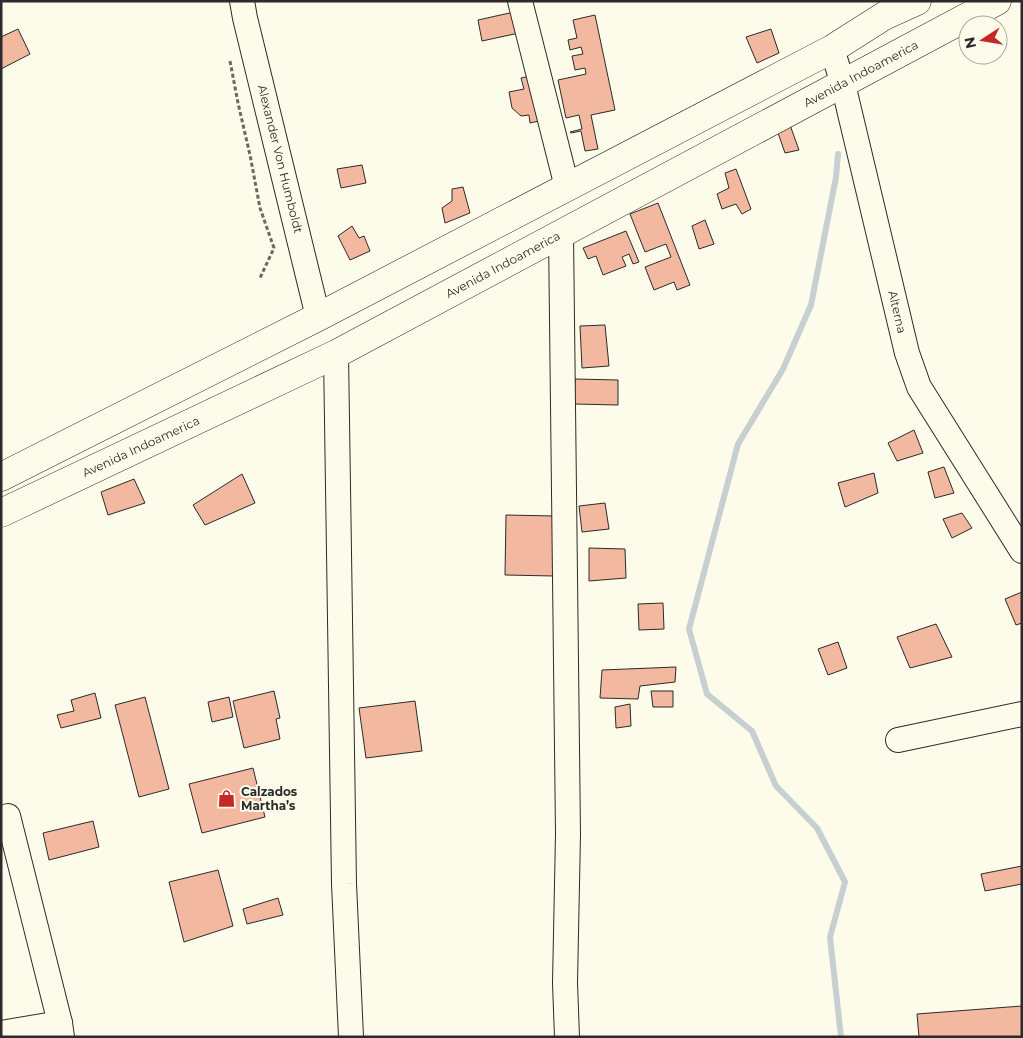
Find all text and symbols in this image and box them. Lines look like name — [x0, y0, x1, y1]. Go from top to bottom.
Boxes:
north arrow — [958, 15, 1008, 65]
text: N — [960, 35, 980, 50]
street label: Avenida Indoamerica — [801, 37, 921, 110]
street label: Alexander Von Humboldt — [255, 83, 306, 235]
street label: Avenida Indoamerica — [443, 228, 563, 301]
street label: Alterna — [885, 289, 910, 335]
street label: Avenida Indoamerica — [80, 413, 202, 480]
place label: Calzados Martha’s — [241, 784, 298, 813]
shop icon: Calzados Martha’s — [217, 789, 237, 809]

